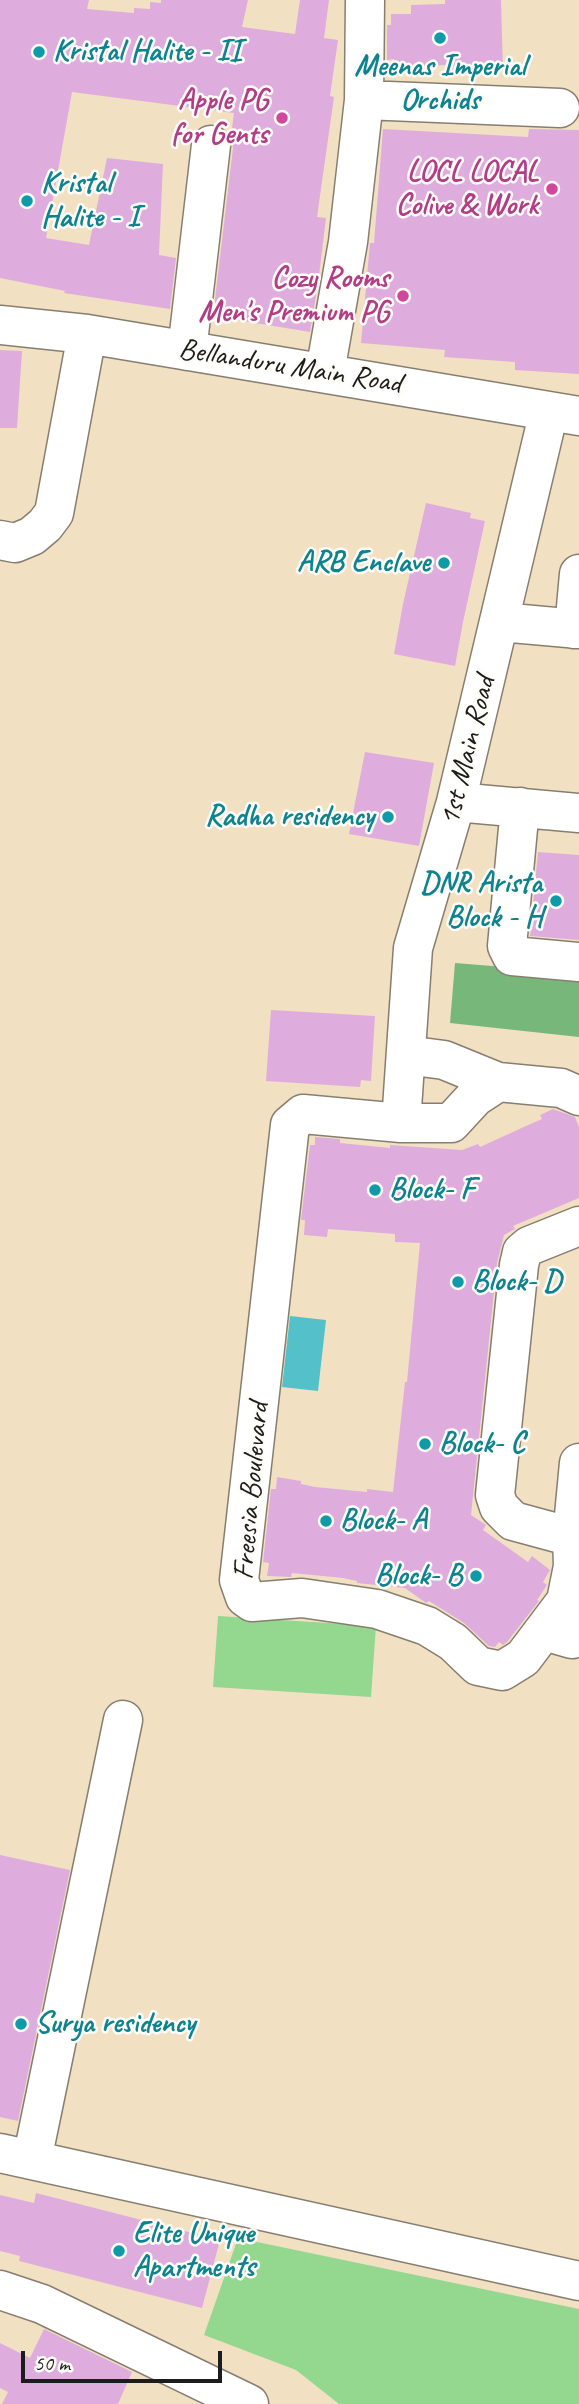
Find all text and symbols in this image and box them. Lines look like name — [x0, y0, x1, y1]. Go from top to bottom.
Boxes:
marker: Meenas Imperial Orchids — [432, 30, 448, 46]
place label: Kristal Halite - II — [53, 34, 242, 70]
marker: Kristal Halite - II — [31, 44, 47, 60]
place label: Meenas Imperial Orchids — [354, 49, 526, 119]
place label: Apple PG for Gents — [171, 83, 268, 154]
marker: Apple PG for Gents — [274, 110, 290, 126]
place label: LOCL LOCAL Colive & Work — [396, 154, 538, 224]
place label: Kristal Halite - I — [41, 166, 139, 236]
marker: LOCL LOCAL Colive & Work — [544, 181, 560, 197]
marker: Kristal Halite - I — [19, 193, 35, 209]
place label: Cozy Rooms Men's Premium PG — [198, 261, 389, 332]
marker: Cozy Rooms Men's Premium PG — [395, 288, 411, 304]
street label: Bellanduru Main Road — [176, 332, 404, 402]
place label: ARB Enclave — [297, 545, 430, 581]
marker: ARB Enclave — [436, 555, 452, 571]
street label: 1st Main Road — [432, 673, 504, 829]
place label: Radha residency — [205, 799, 374, 835]
marker: Radha residency — [380, 809, 396, 825]
place label: DNR Arista Block - H — [420, 866, 542, 936]
marker: DNR Arista Block - H — [548, 893, 564, 909]
place label: Block- F — [389, 1172, 474, 1208]
marker: Block- F — [367, 1182, 383, 1198]
place label: Block- D — [472, 1264, 561, 1300]
marker: Block- D — [450, 1274, 466, 1290]
street label: Freesia Boulevard — [226, 1401, 278, 1581]
place label: Block- C — [439, 1426, 525, 1462]
marker: Block- C — [417, 1436, 433, 1452]
place label: Block- A — [340, 1503, 427, 1539]
marker: Block- A — [318, 1513, 334, 1529]
place label: Block- B — [375, 1558, 462, 1594]
marker: Block- B — [468, 1568, 484, 1584]
place label: Surya residency — [35, 2006, 195, 2042]
marker: Surya residency — [13, 2016, 29, 2032]
place label: Elite Unique Apartments — [133, 2216, 255, 2286]
marker: Elite Unique Apartments — [111, 2243, 127, 2259]
scale bar — [24, 2338, 226, 2382]
text: 50 m — [34, 2350, 70, 2376]

